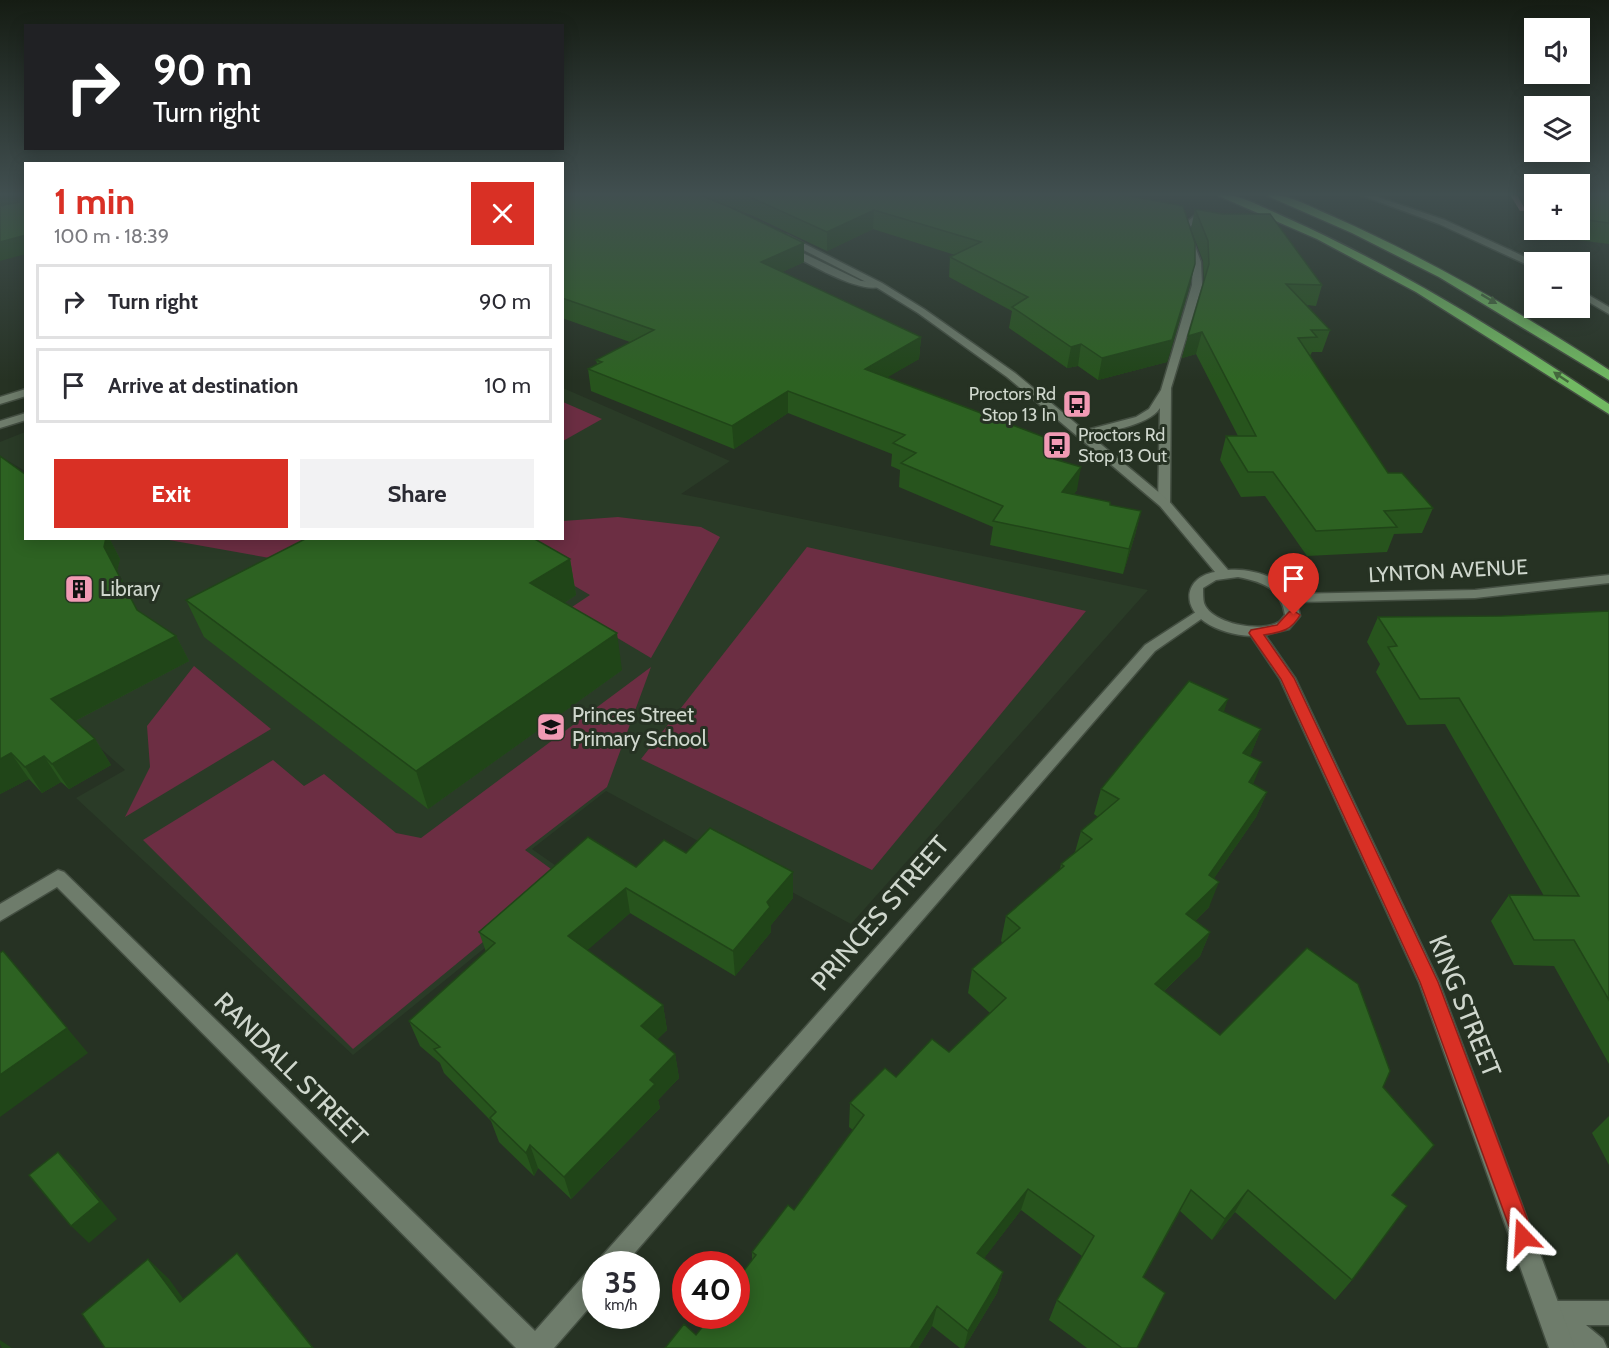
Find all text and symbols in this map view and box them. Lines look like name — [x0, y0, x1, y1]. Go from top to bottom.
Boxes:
map controls — [1524, 18, 1590, 318]
button: sound — [1524, 18, 1590, 84]
text: 90 m — [153, 44, 252, 96]
icon: right — [54, 48, 132, 126]
text: Turn right — [153, 96, 260, 129]
button: layers — [1524, 96, 1590, 162]
button: + — [1524, 174, 1590, 240]
text: 1 min — [54, 179, 135, 223]
button: close — [471, 182, 534, 245]
text: 100 m · 18:39 — [54, 224, 169, 248]
button: − — [1524, 252, 1590, 318]
icon: right — [57, 285, 90, 318]
text: Turn right — [108, 288, 198, 315]
text: 90 m — [479, 288, 531, 315]
one-way arrow — [1481, 294, 1497, 305]
icon: arrive — [57, 369, 90, 402]
one-way arrow — [1553, 371, 1569, 383]
text: Arrive at destination — [108, 372, 298, 399]
text: 10 m — [484, 372, 531, 399]
place label: Proctors Rd Stop 13 In — [969, 383, 1056, 426]
bus stop icon: Proctors Rd Stop 13 In — [1061, 388, 1093, 420]
place label: Proctors Rd Stop 13 Out — [1078, 424, 1167, 467]
bus stop icon: Proctors Rd Stop 13 Out — [1041, 429, 1073, 461]
button: Exit — [54, 459, 288, 528]
button: Share — [300, 459, 534, 528]
pin — [1268, 553, 1319, 615]
street label: LYNTON AVENUE — [1368, 554, 1528, 587]
icon: arrive — [1277, 562, 1310, 595]
building icon: Library — [63, 573, 95, 605]
place label: Library — [100, 576, 161, 601]
place label: Princes Street Primary School — [572, 702, 707, 751]
school or university icon: Princes Street Primary School — [535, 711, 567, 743]
street label: PRINCES STREET — [804, 829, 956, 997]
street label: KING STREET — [1422, 930, 1508, 1082]
street label: RANDALL STREET — [208, 986, 374, 1152]
position arrow — [1491, 1205, 1555, 1269]
speed limit sign: 40 — [672, 1251, 750, 1329]
text: 35 — [605, 1264, 637, 1301]
text: km/h — [605, 1296, 637, 1314]

